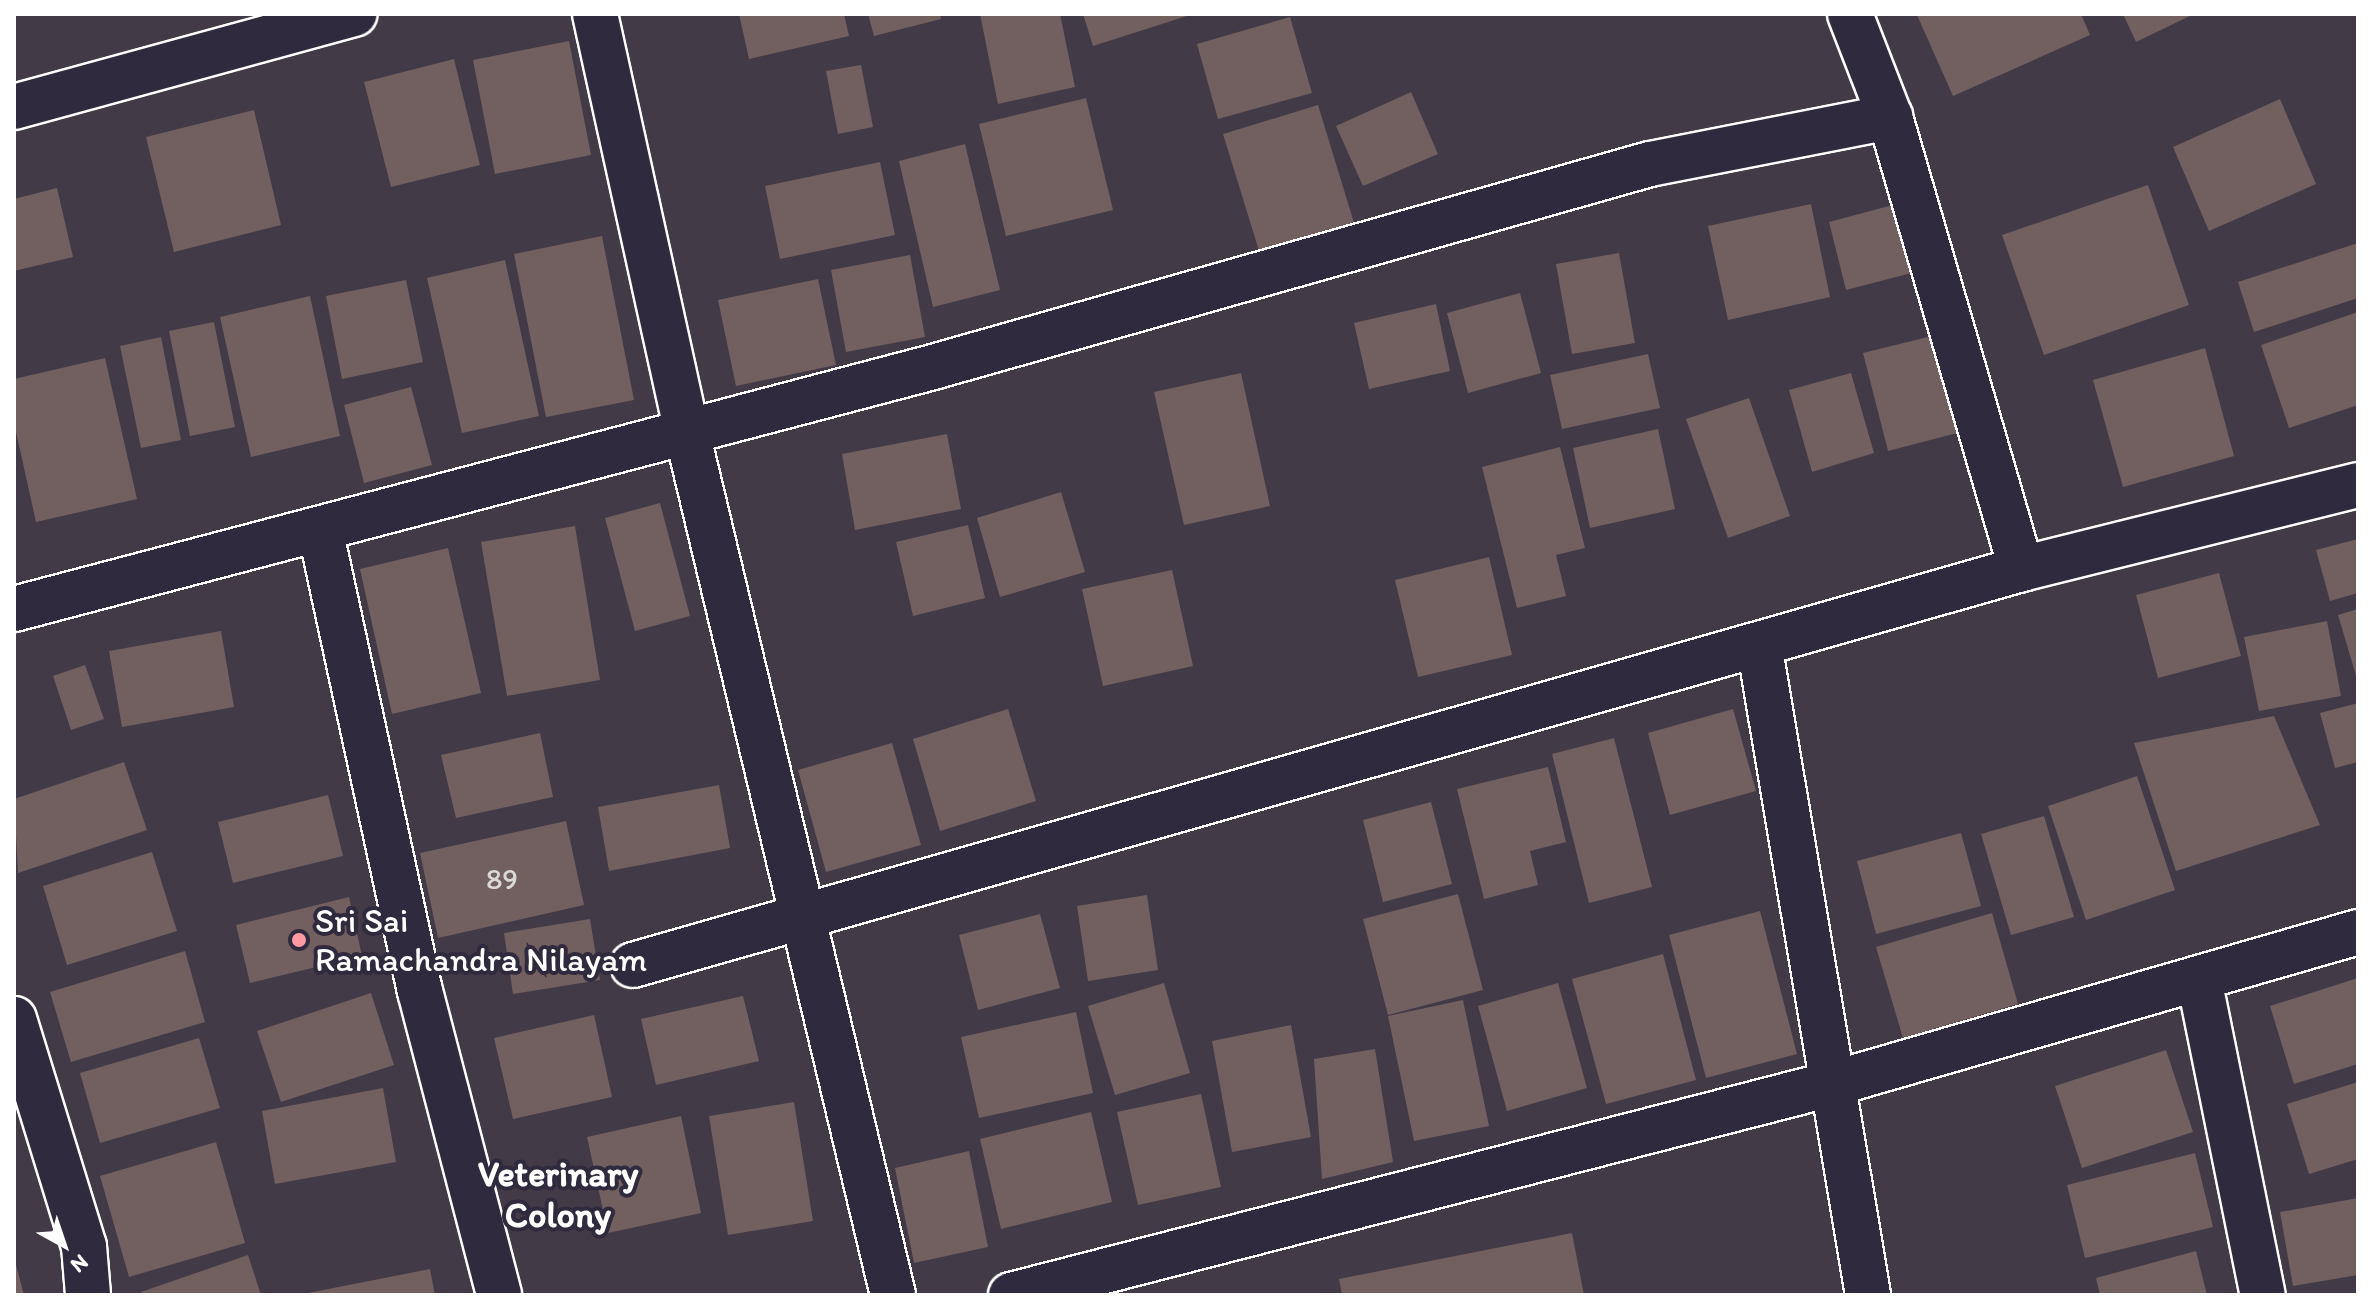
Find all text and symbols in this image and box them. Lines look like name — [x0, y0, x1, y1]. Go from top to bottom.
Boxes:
house number: 89 — [486, 861, 518, 897]
place label: Sri Sai Ramachandra Nilayam — [315, 900, 646, 980]
marker: Sri Sai Ramachandra Nilayam — [290, 931, 308, 949]
district label: Veterinary Colony — [478, 1151, 638, 1236]
north arrow — [24, 1205, 104, 1285]
text: N — [65, 1249, 94, 1279]

